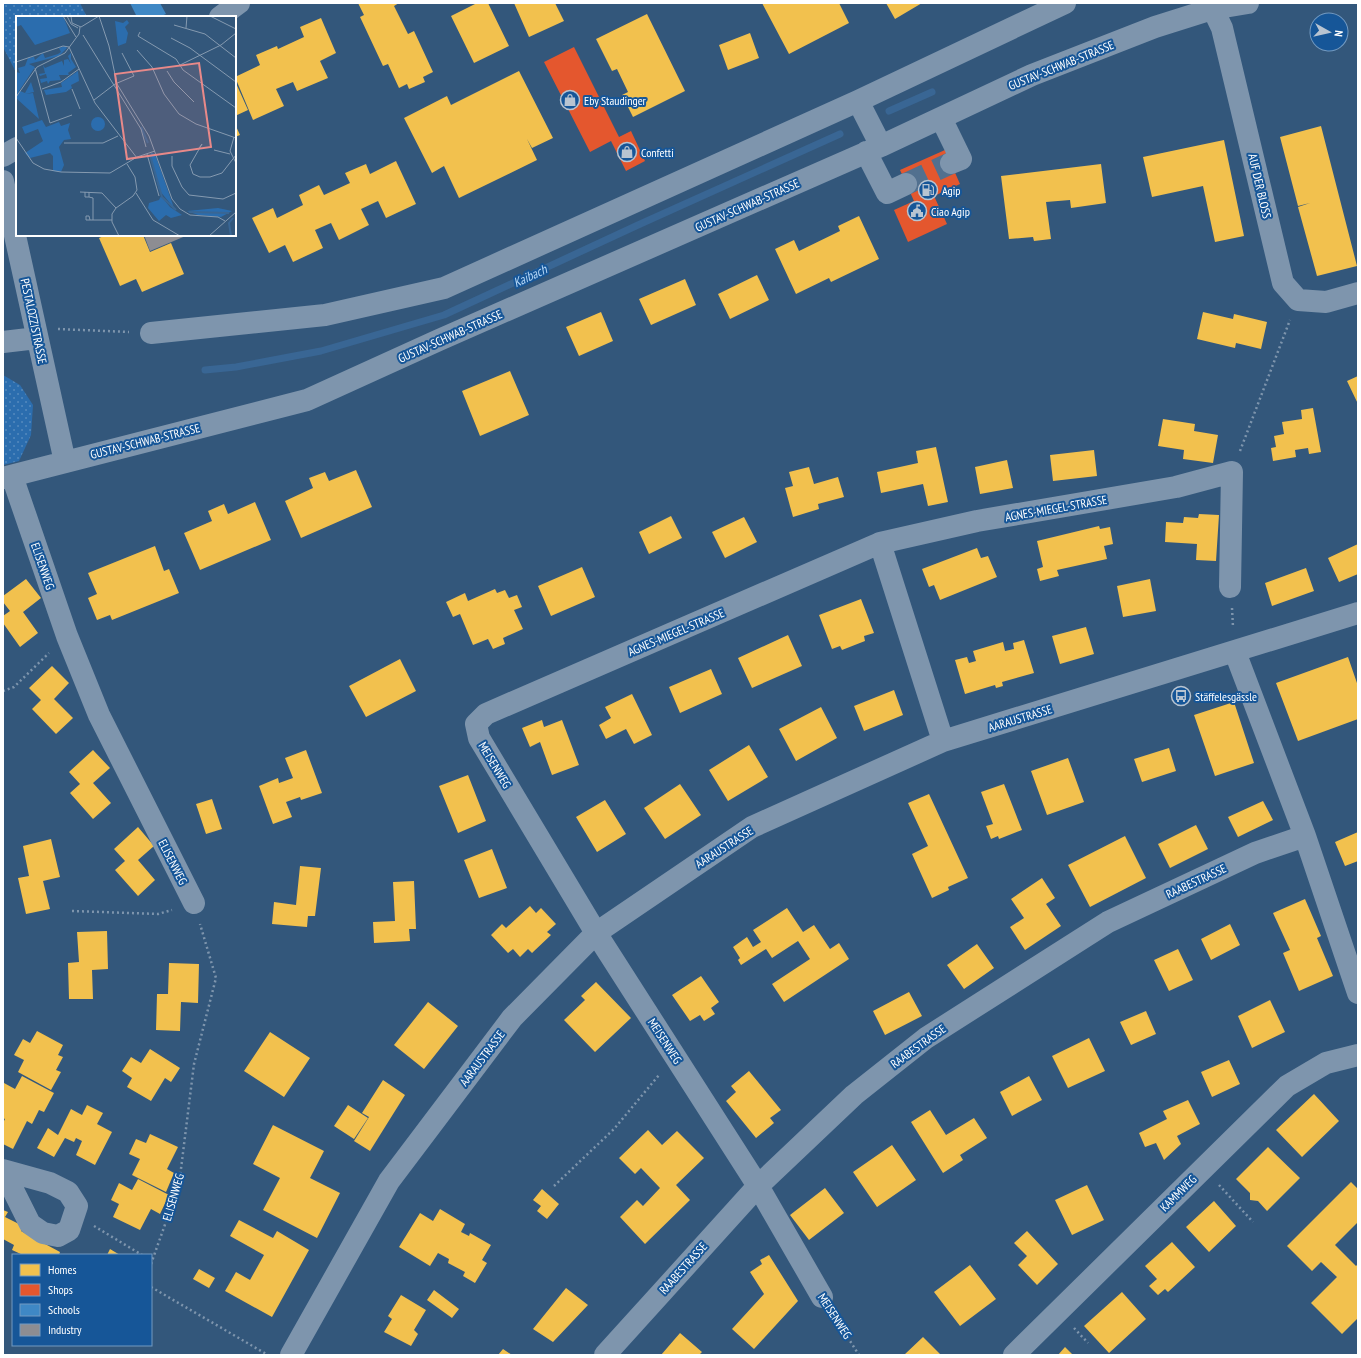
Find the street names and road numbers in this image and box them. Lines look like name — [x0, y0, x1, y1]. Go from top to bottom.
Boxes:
street label: GUSTAV-SCHWAB-STRASSE — [1006, 37, 1116, 93]
street label: AUF DER BLOSS — [1245, 152, 1275, 220]
street label: GUSTAV-SCHWAB-STRASSE — [693, 175, 801, 235]
street label: PESTALOZZISTRASSE — [18, 277, 50, 365]
street label: GUSTAV-SCHWAB-STRASSE — [396, 306, 504, 366]
street label: GUSTAV-SCHWAB-STRASSE — [89, 420, 201, 462]
street label: AGNES-MIEGEL-STRASSE — [1004, 492, 1108, 524]
street label: ELISENWEG — [28, 540, 58, 592]
street label: AGNES-MIEGEL-STRASSE — [626, 605, 726, 659]
street label: AARAUSTRASSE — [986, 701, 1054, 735]
street label: MEISENWEG — [475, 739, 515, 791]
street label: AARAUSTRASSE — [692, 823, 756, 871]
street label: ELISENWEG — [155, 837, 191, 887]
street label: RAABESTRASSE — [1164, 861, 1228, 901]
street label: MEISENWEG — [645, 1015, 685, 1067]
street label: RAABESTRASSE — [887, 1021, 949, 1071]
street label: AARAUSTRASSE — [456, 1027, 508, 1089]
street label: ELISENWEG — [159, 1171, 187, 1223]
street label: KAMMWEG — [1157, 1171, 1200, 1214]
street label: RAABESTRASSE — [656, 1239, 710, 1297]
street label: MEISENWEG — [815, 1290, 855, 1342]

